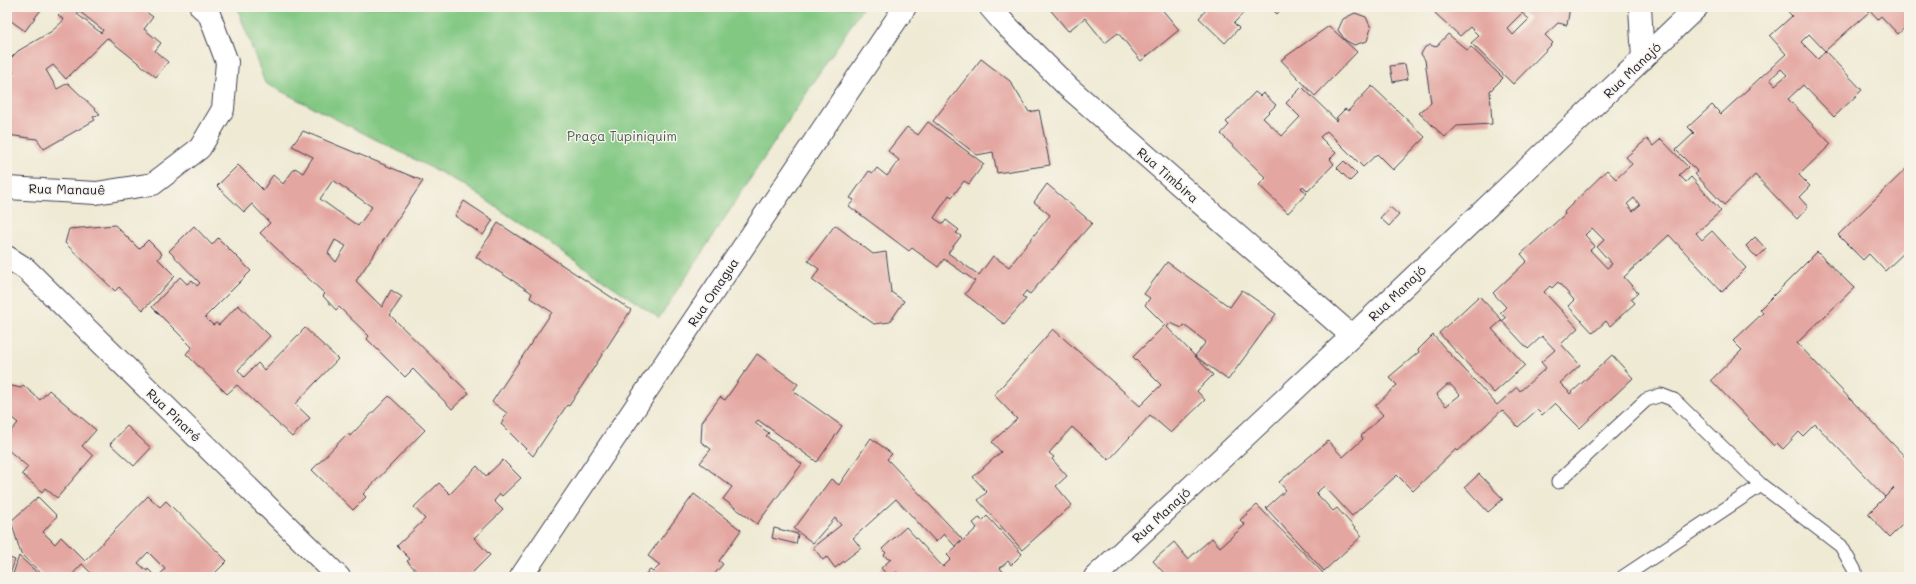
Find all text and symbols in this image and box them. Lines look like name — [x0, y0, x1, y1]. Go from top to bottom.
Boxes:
street label: Rua Manajó — [1599, 38, 1664, 101]
park label: Praça Tupiniquim — [567, 127, 677, 144]
street label: Rua Timbira — [1134, 143, 1203, 206]
street label: Rua Manauê — [29, 179, 105, 198]
street label: Rua Omagua — [683, 254, 742, 329]
street label: Rua Manajó — [1364, 261, 1429, 324]
street label: Rua Pinaré — [143, 384, 205, 445]
street label: Rua Manajó — [1128, 483, 1194, 546]

